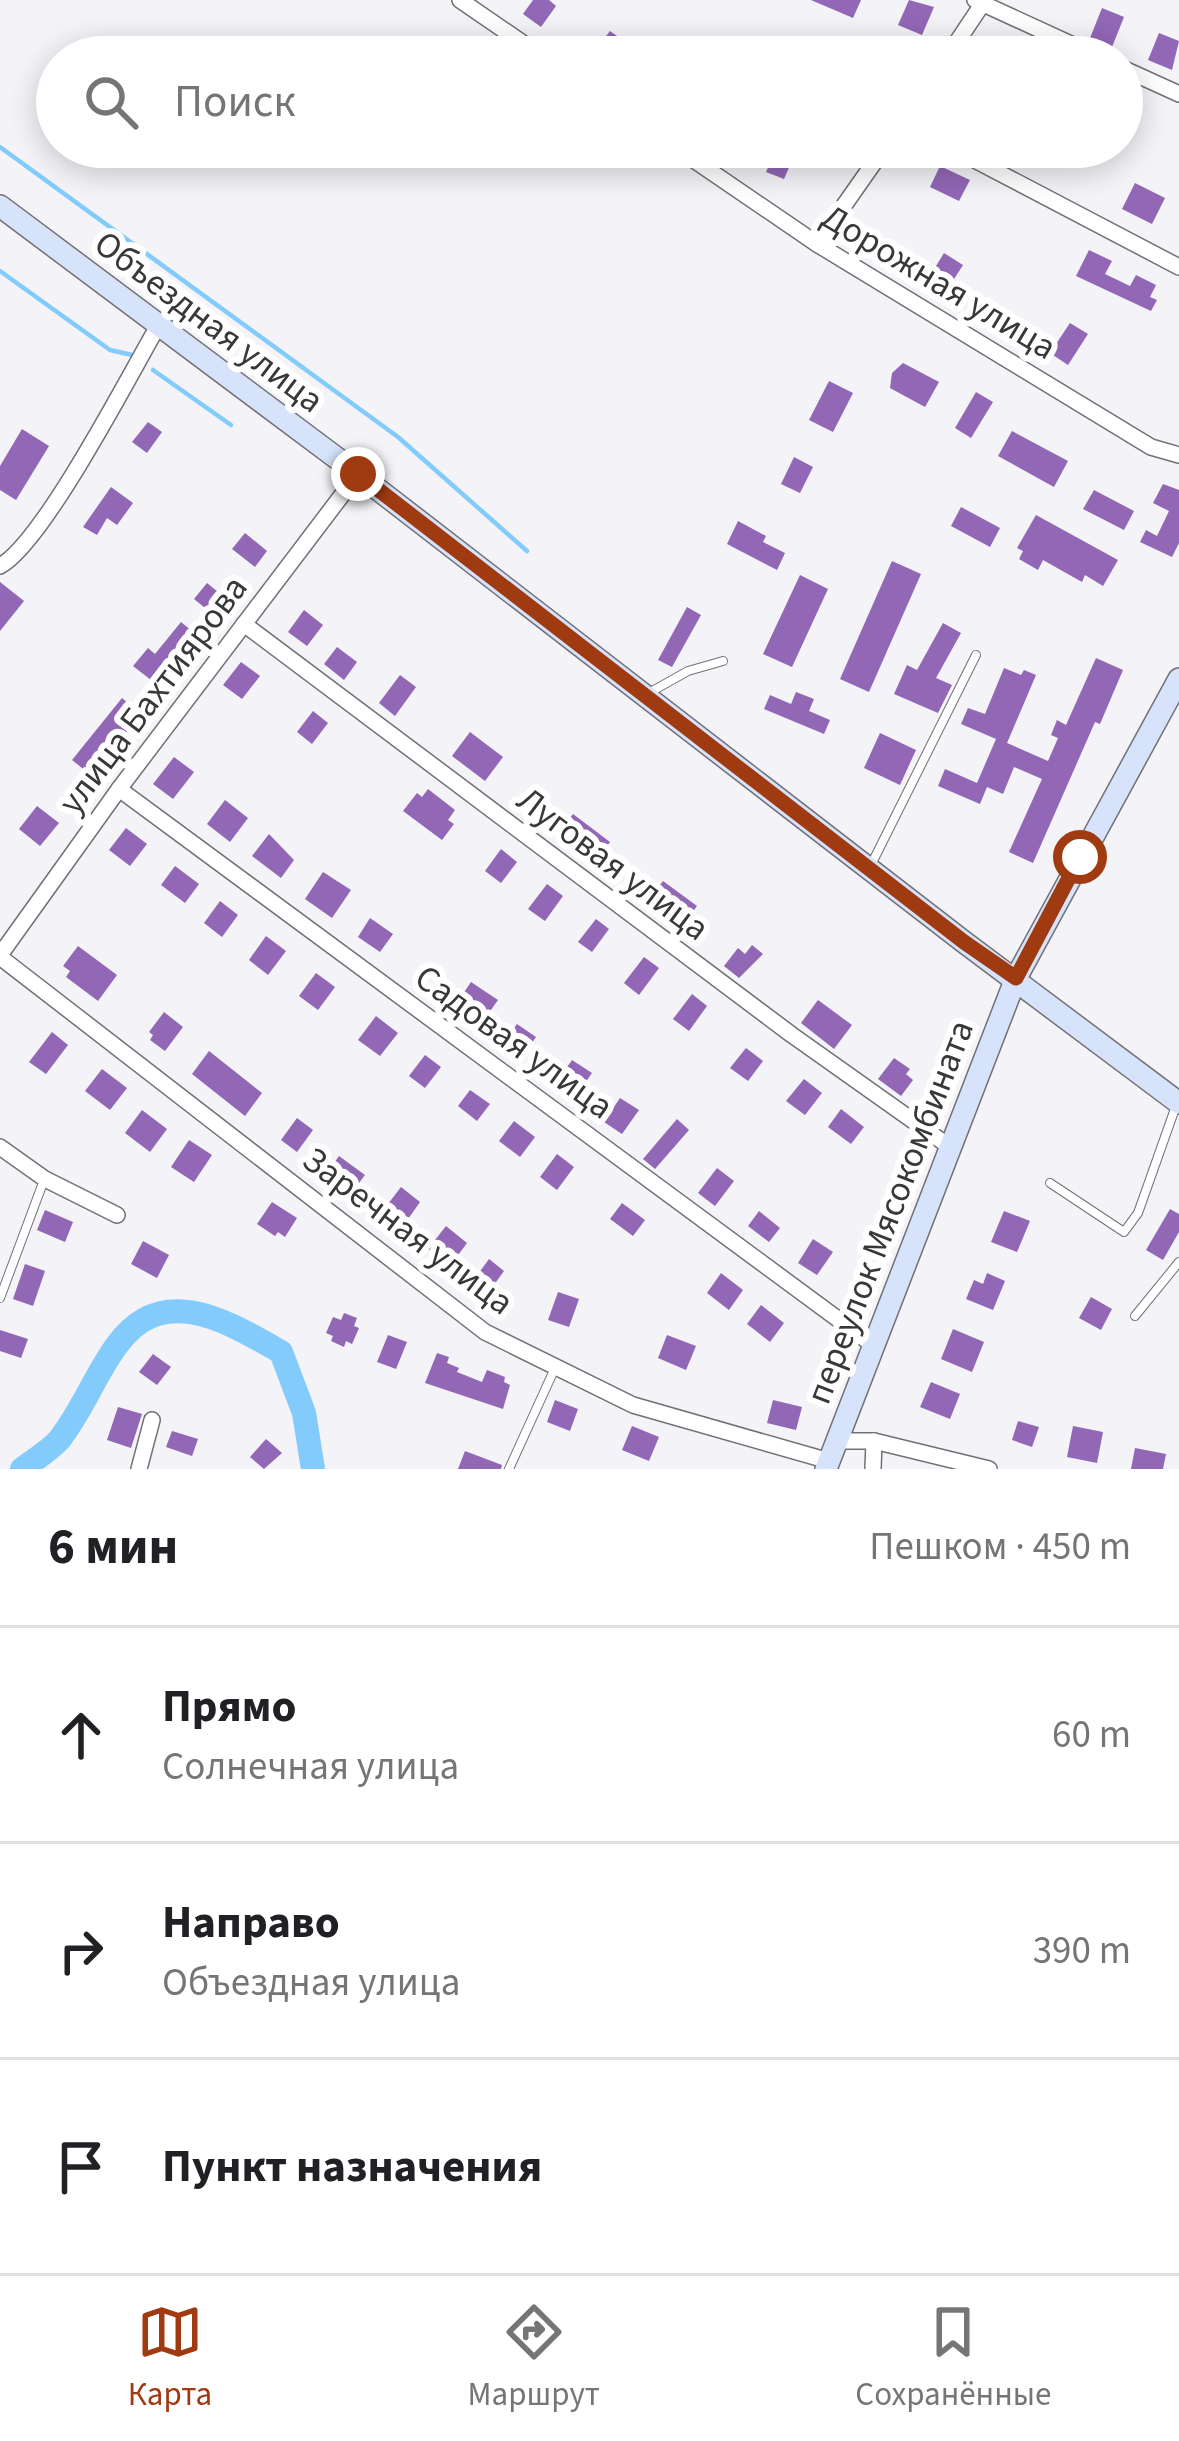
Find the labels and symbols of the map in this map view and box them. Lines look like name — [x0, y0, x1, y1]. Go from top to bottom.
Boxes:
street label: Дорожная улица — [812, 192, 1066, 372]
street label: Объездная улица — [84, 219, 334, 425]
route end — [331, 447, 385, 501]
street label: улица Бахтиярова — [46, 565, 260, 825]
street label: Луговая улица — [506, 775, 720, 953]
route start — [1053, 830, 1107, 884]
street label: Садовая улица — [404, 953, 624, 1131]
street label: переулок Мясокомбината — [793, 1013, 987, 1411]
street label: Заречная улица — [292, 1135, 524, 1327]

